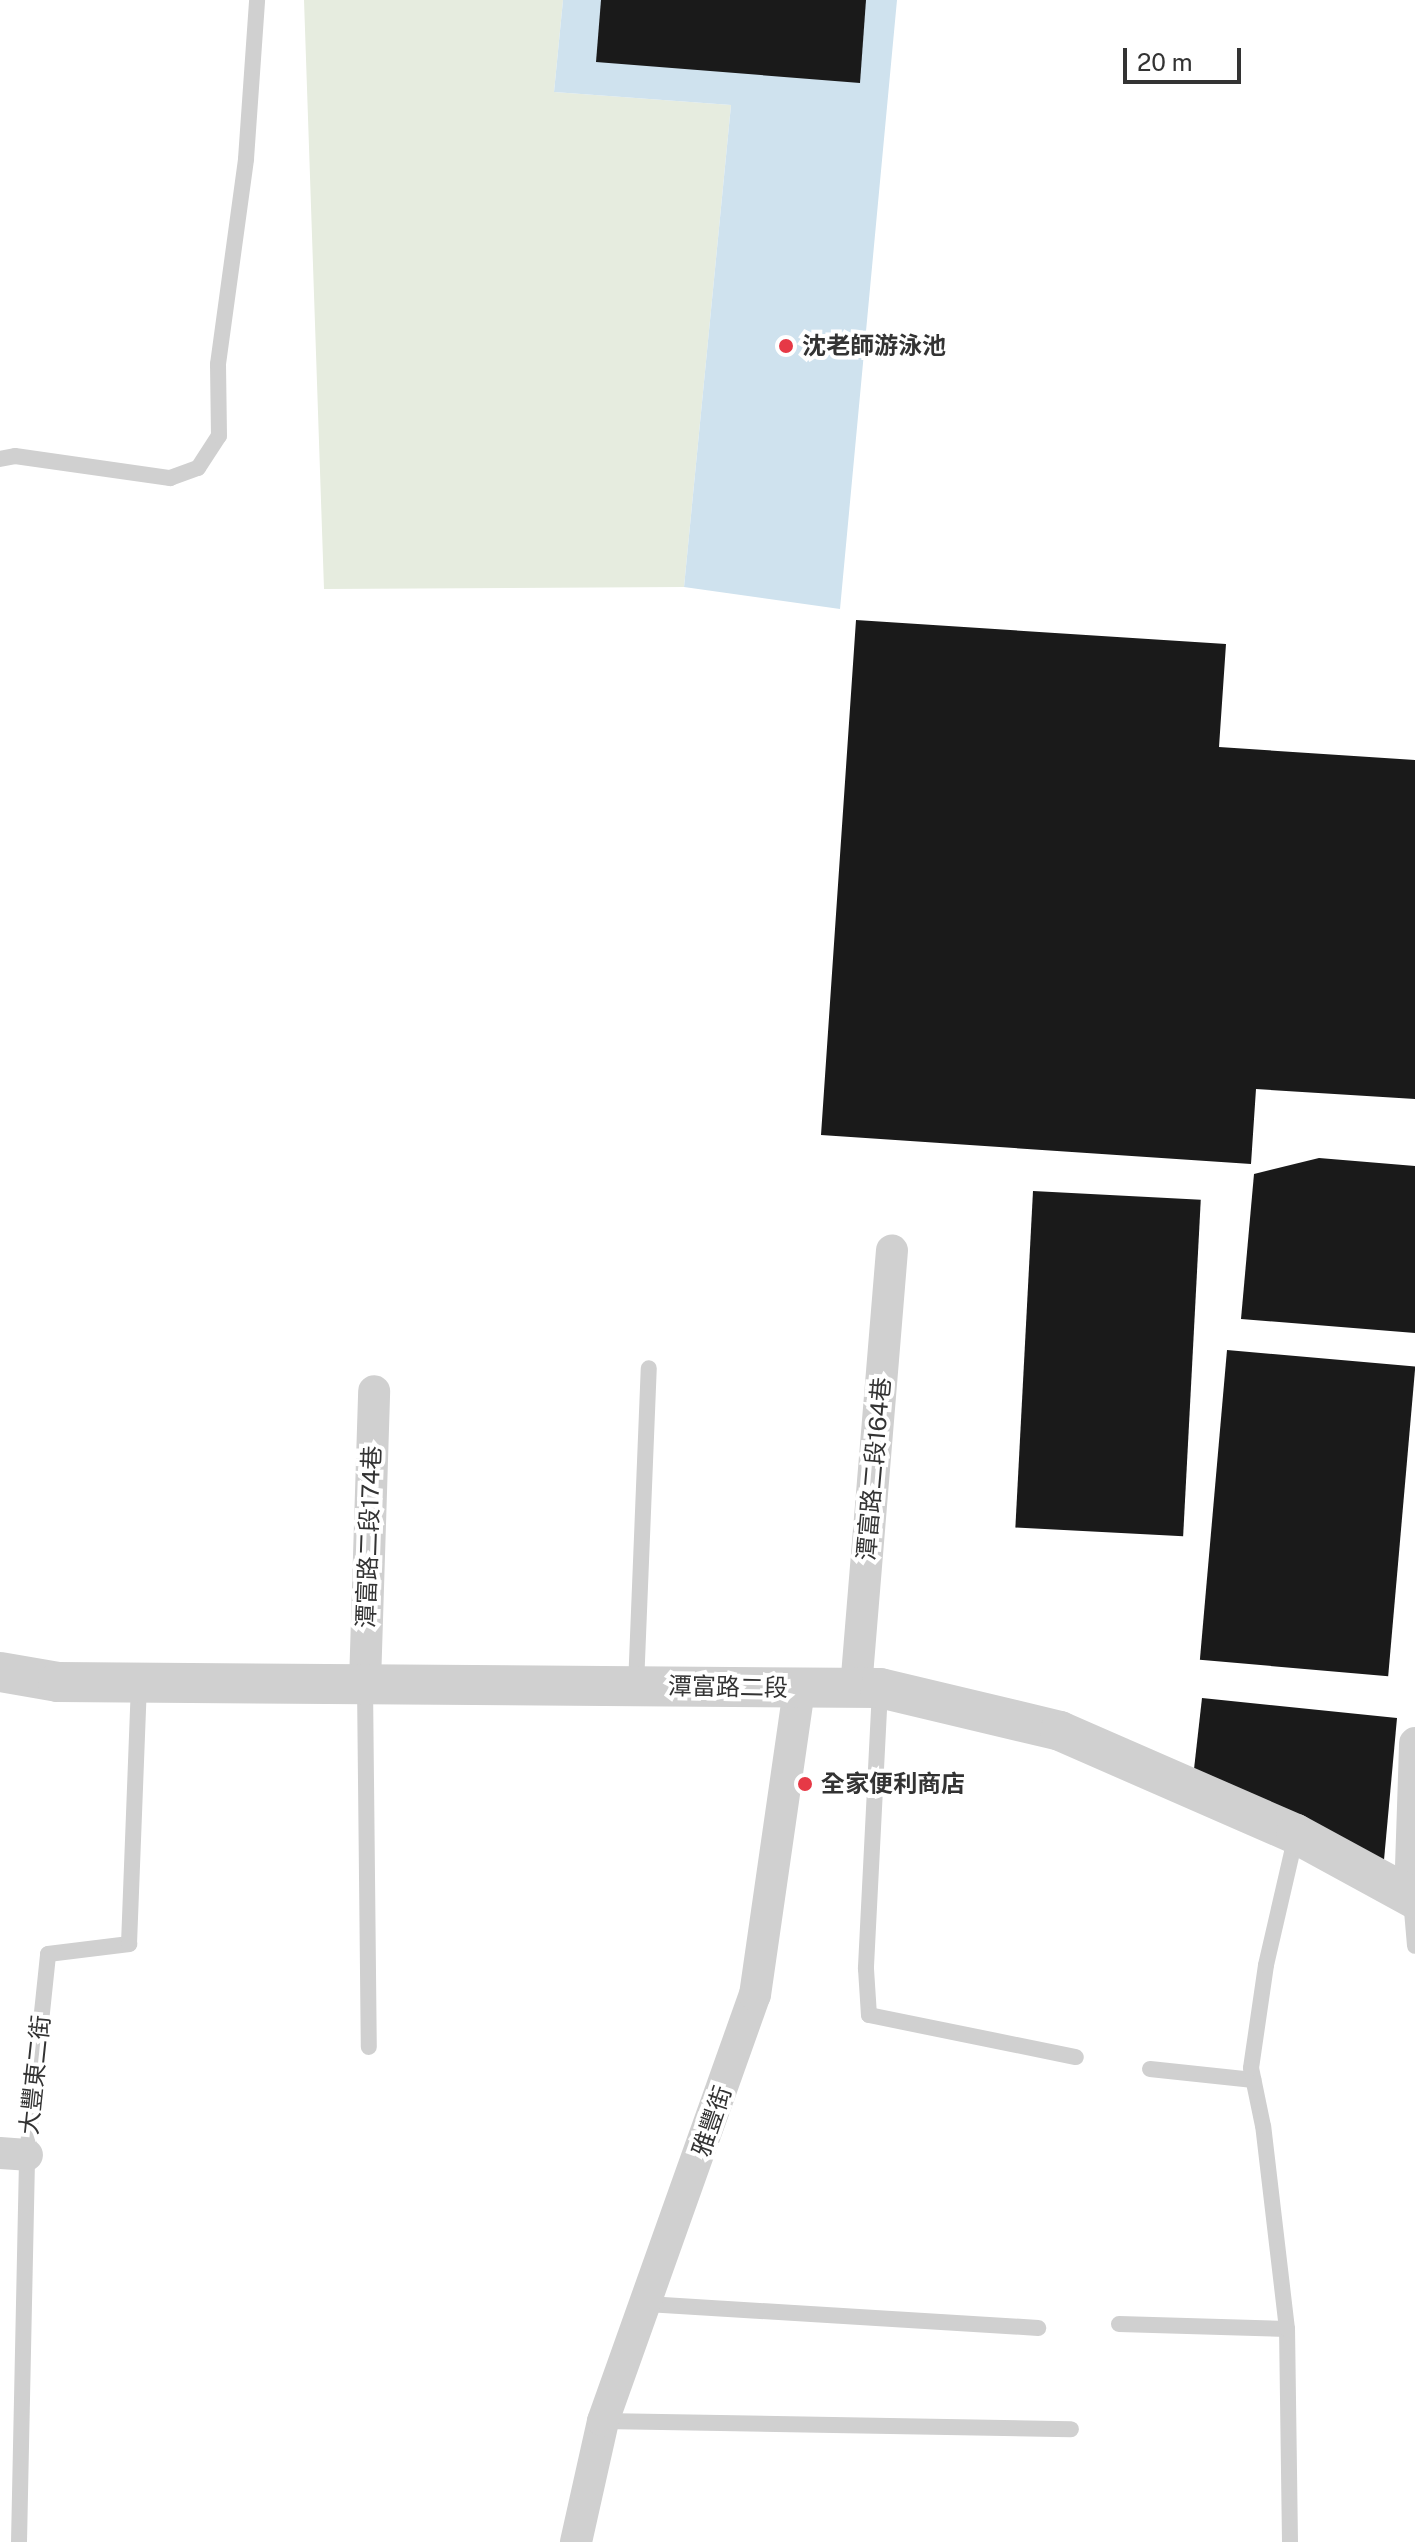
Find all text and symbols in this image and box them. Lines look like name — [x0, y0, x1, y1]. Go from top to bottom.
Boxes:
scale bar — [1127, 32, 1245, 82]
text: 20 m — [1137, 48, 1193, 76]
place label: 沈老師游泳池 — [802, 332, 946, 360]
marker: 沈老師游泳池 — [777, 337, 795, 355]
street label: 潭富路二段164巷 — [852, 1376, 896, 1562]
street label: 潭富路二段174巷 — [351, 1445, 387, 1629]
street label: 潭富路二段 — [668, 1672, 788, 1702]
place label: 全家便利商店 — [821, 1770, 965, 1798]
marker: 全家便利商店 — [796, 1775, 814, 1793]
street label: 大豐東二街 — [14, 2014, 56, 2136]
street label: 雅豐街 — [687, 2082, 737, 2160]

